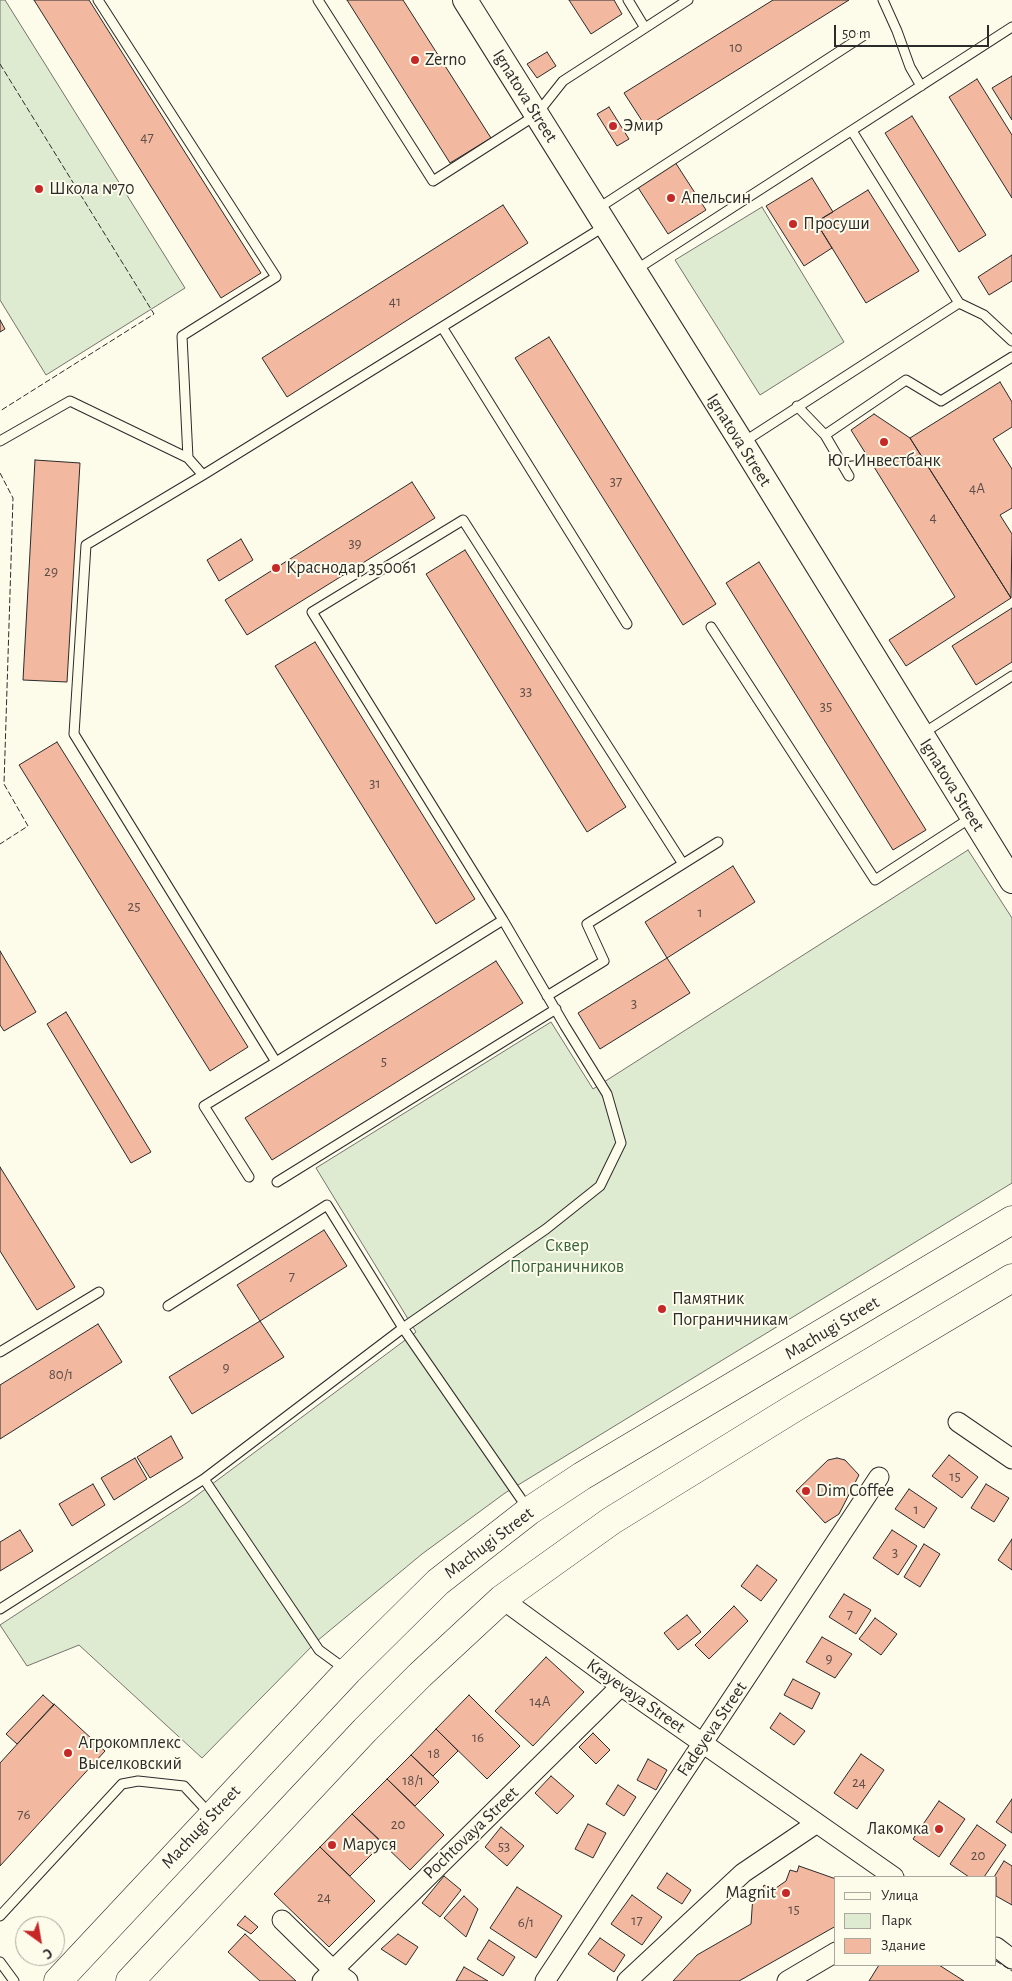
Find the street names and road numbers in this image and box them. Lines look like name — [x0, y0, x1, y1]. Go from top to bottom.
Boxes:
street label: Ignatova Street — [488, 45, 562, 147]
street label: Ignatova Street — [702, 389, 776, 491]
street label: Ignatova Street — [915, 734, 989, 836]
street label: Machugi Street — [781, 1291, 883, 1365]
street label: Machugi Street — [440, 1502, 538, 1584]
street label: Krayevaya Street — [582, 1654, 690, 1738]
street label: Fadeyeva Street — [672, 1677, 752, 1781]
street label: Machugi Street — [157, 1781, 245, 1873]
street label: Pochtovaya Street — [419, 1782, 523, 1884]

